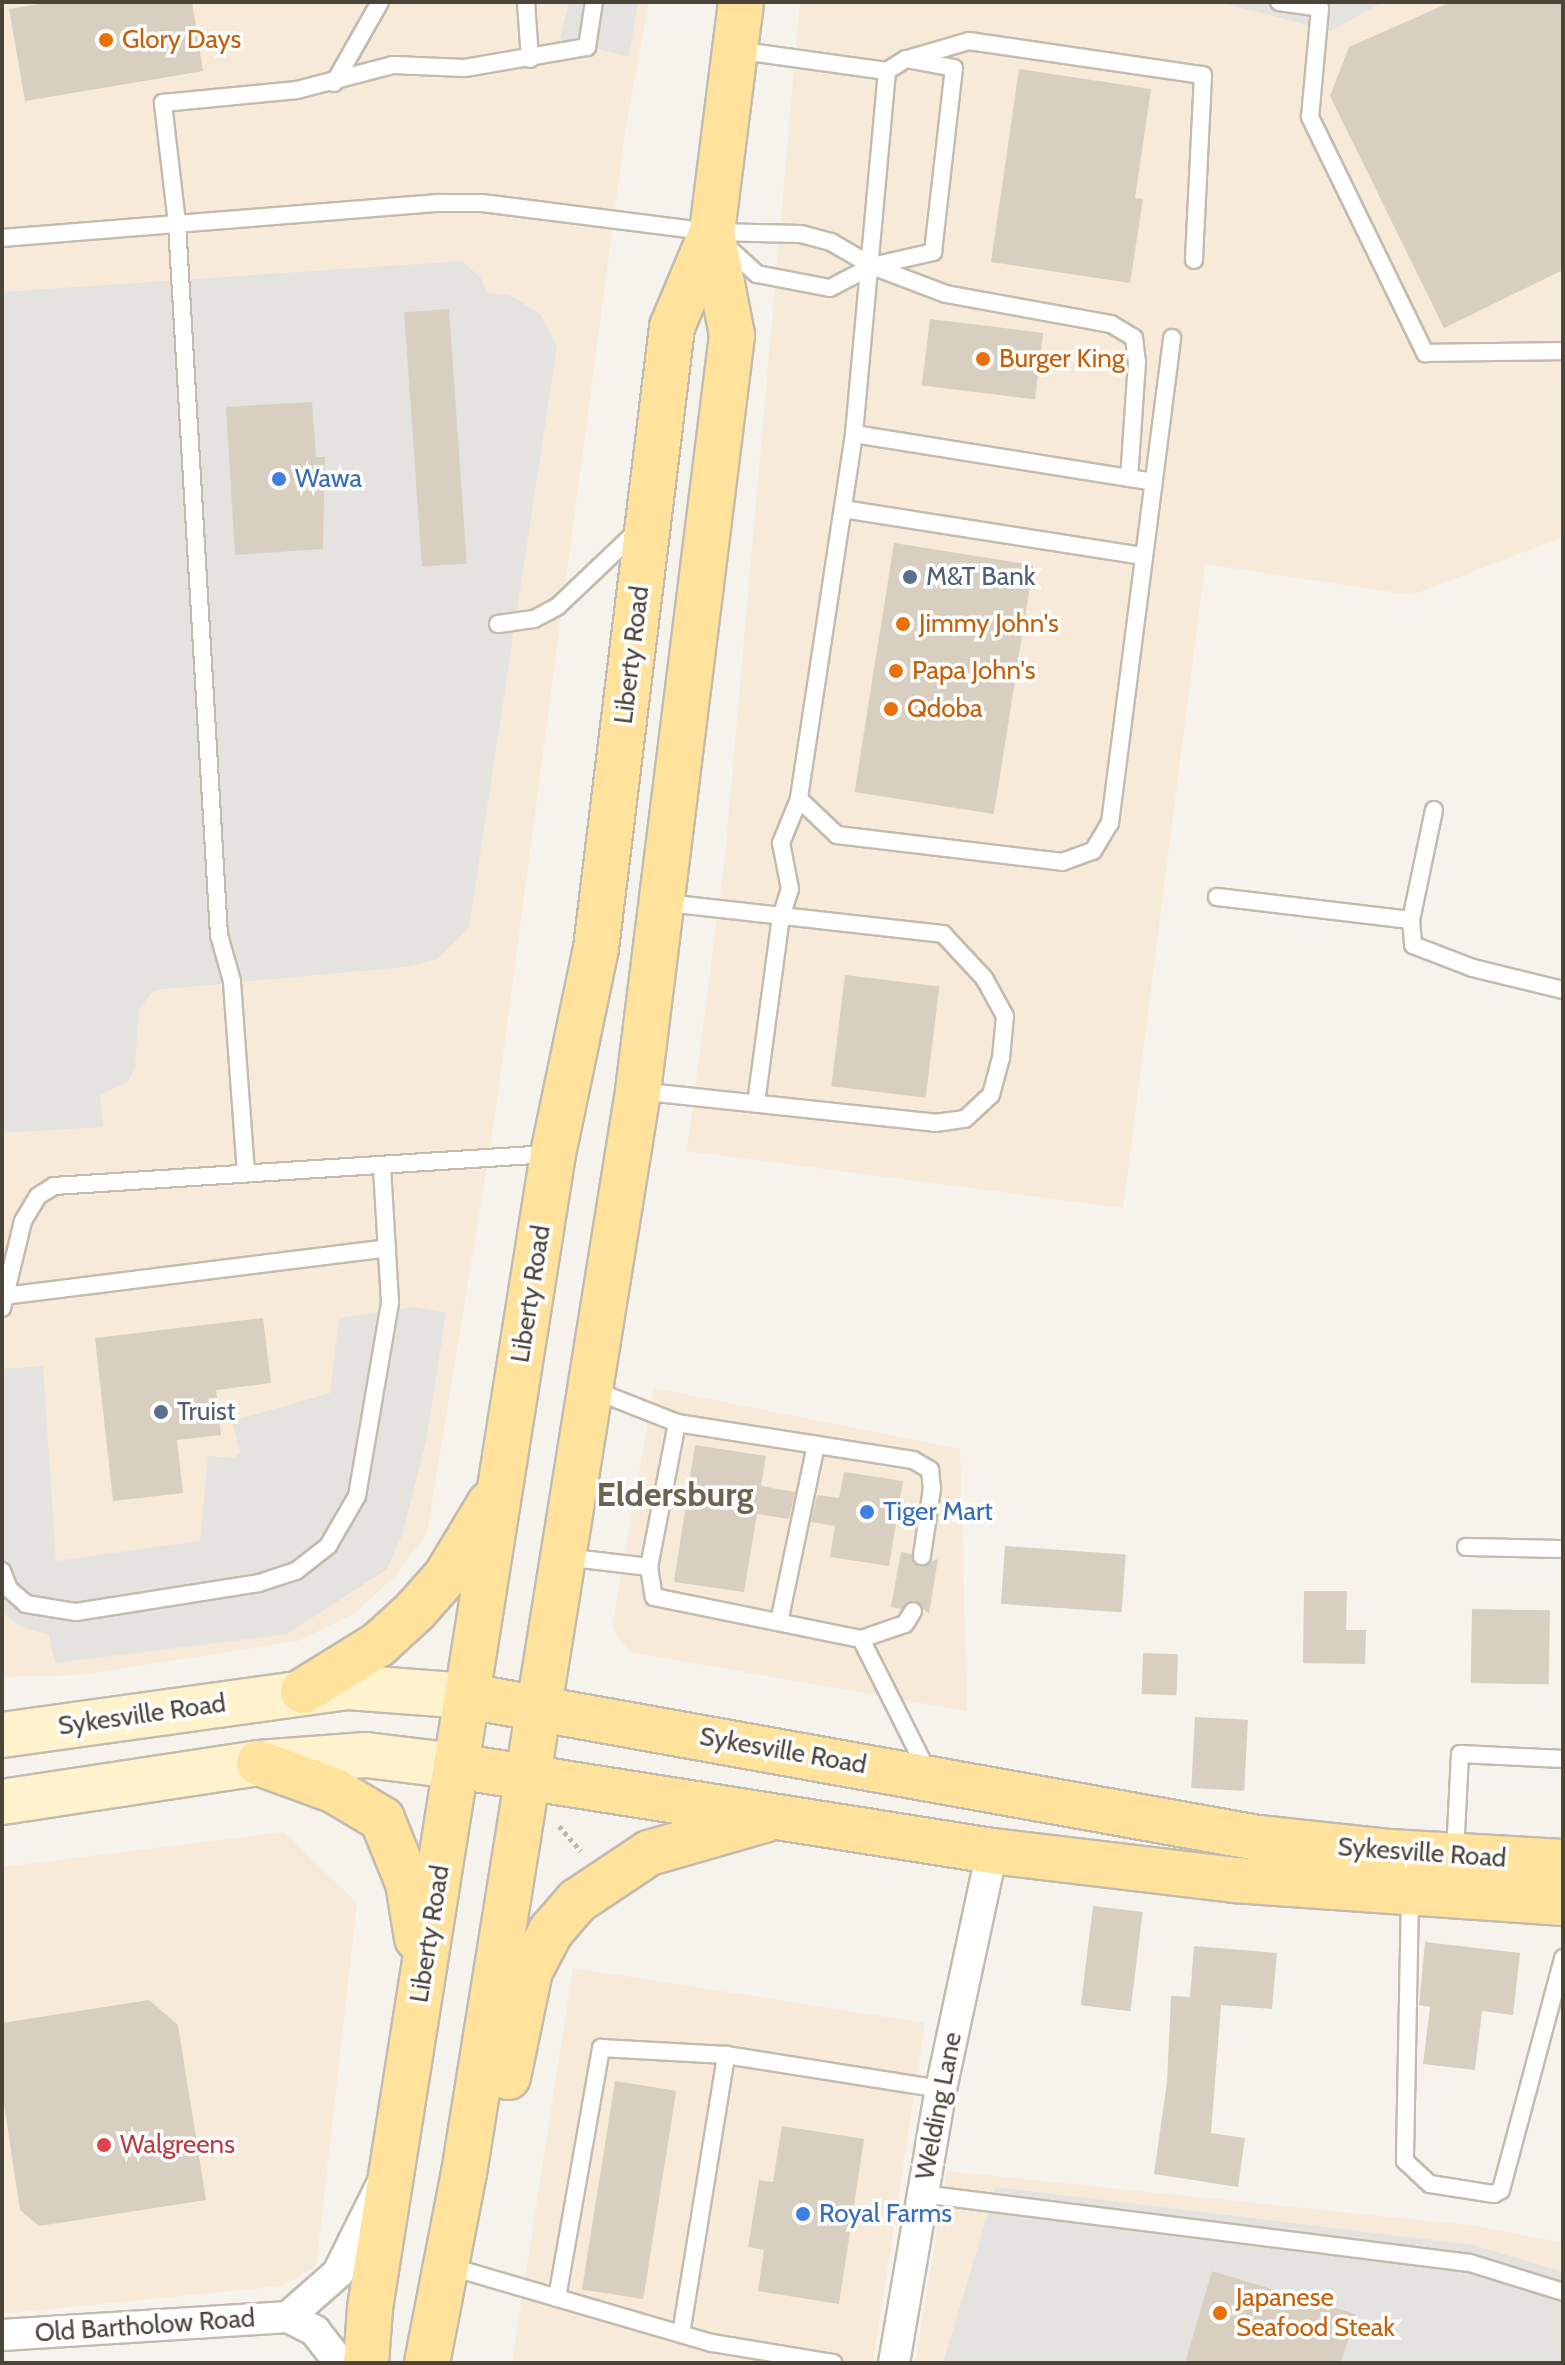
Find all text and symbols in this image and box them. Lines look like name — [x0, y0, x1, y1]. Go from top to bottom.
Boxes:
place label: Glory Days — [122, 24, 241, 56]
marker: Glory Days — [97, 31, 115, 49]
place label: Burger King — [999, 343, 1125, 375]
marker: Burger King — [974, 350, 992, 368]
place label: Wawa — [295, 463, 362, 495]
marker: Wawa — [270, 470, 288, 488]
place label: M&T Bank — [926, 561, 1035, 593]
marker: M&T Bank — [901, 568, 919, 586]
street label: Liberty Road — [608, 584, 656, 726]
place label: Jimmy John's — [919, 608, 1059, 640]
marker: Jimmy John's — [894, 615, 912, 633]
place label: Papa John's — [912, 655, 1035, 687]
marker: Papa John's — [887, 662, 905, 680]
place label: Qdoba — [907, 693, 983, 725]
marker: Qdoba — [882, 700, 900, 718]
street label: Liberty Road — [505, 1223, 557, 1365]
place label: Truist — [177, 1396, 235, 1428]
marker: Truist — [152, 1403, 170, 1421]
district label: Eldersburg — [597, 1475, 753, 1515]
place label: Tiger Mart — [883, 1496, 993, 1528]
marker: Tiger Mart — [858, 1503, 876, 1521]
street label: Sykesville Road — [56, 1688, 228, 1742]
street label: Sykesville Road — [697, 1721, 869, 1781]
street label: Sykesville Road — [1337, 1832, 1507, 1874]
street label: Liberty Road — [404, 1863, 456, 2005]
street label: Welding Lane — [909, 2030, 969, 2182]
place label: Walgreens — [120, 2129, 235, 2161]
marker: Walgreens — [95, 2136, 113, 2154]
place label: Royal Farms — [819, 2198, 952, 2230]
marker: Royal Farms — [794, 2205, 812, 2223]
place label: Japanese Seafood Steak — [1236, 2282, 1395, 2344]
street label: Old Bartholow Road — [34, 2303, 256, 2349]
marker: Japanese Seafood Steak — [1211, 2304, 1229, 2322]

